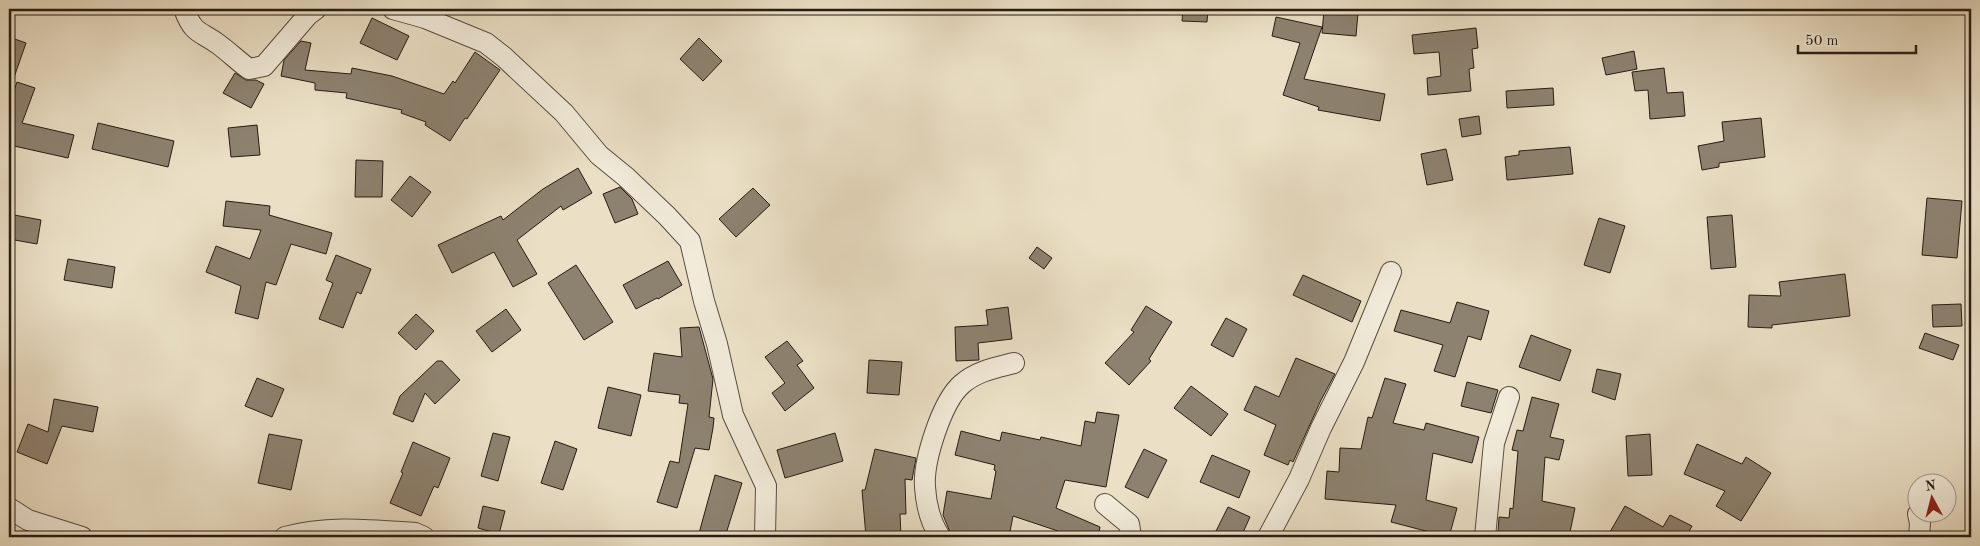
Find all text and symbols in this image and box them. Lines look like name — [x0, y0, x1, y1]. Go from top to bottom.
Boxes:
scale bar — [1798, 22, 1915, 54]
text: 50 m — [1805, 34, 1839, 49]
north arrow — [1908, 474, 1958, 524]
text: N — [1924, 478, 1937, 494]

